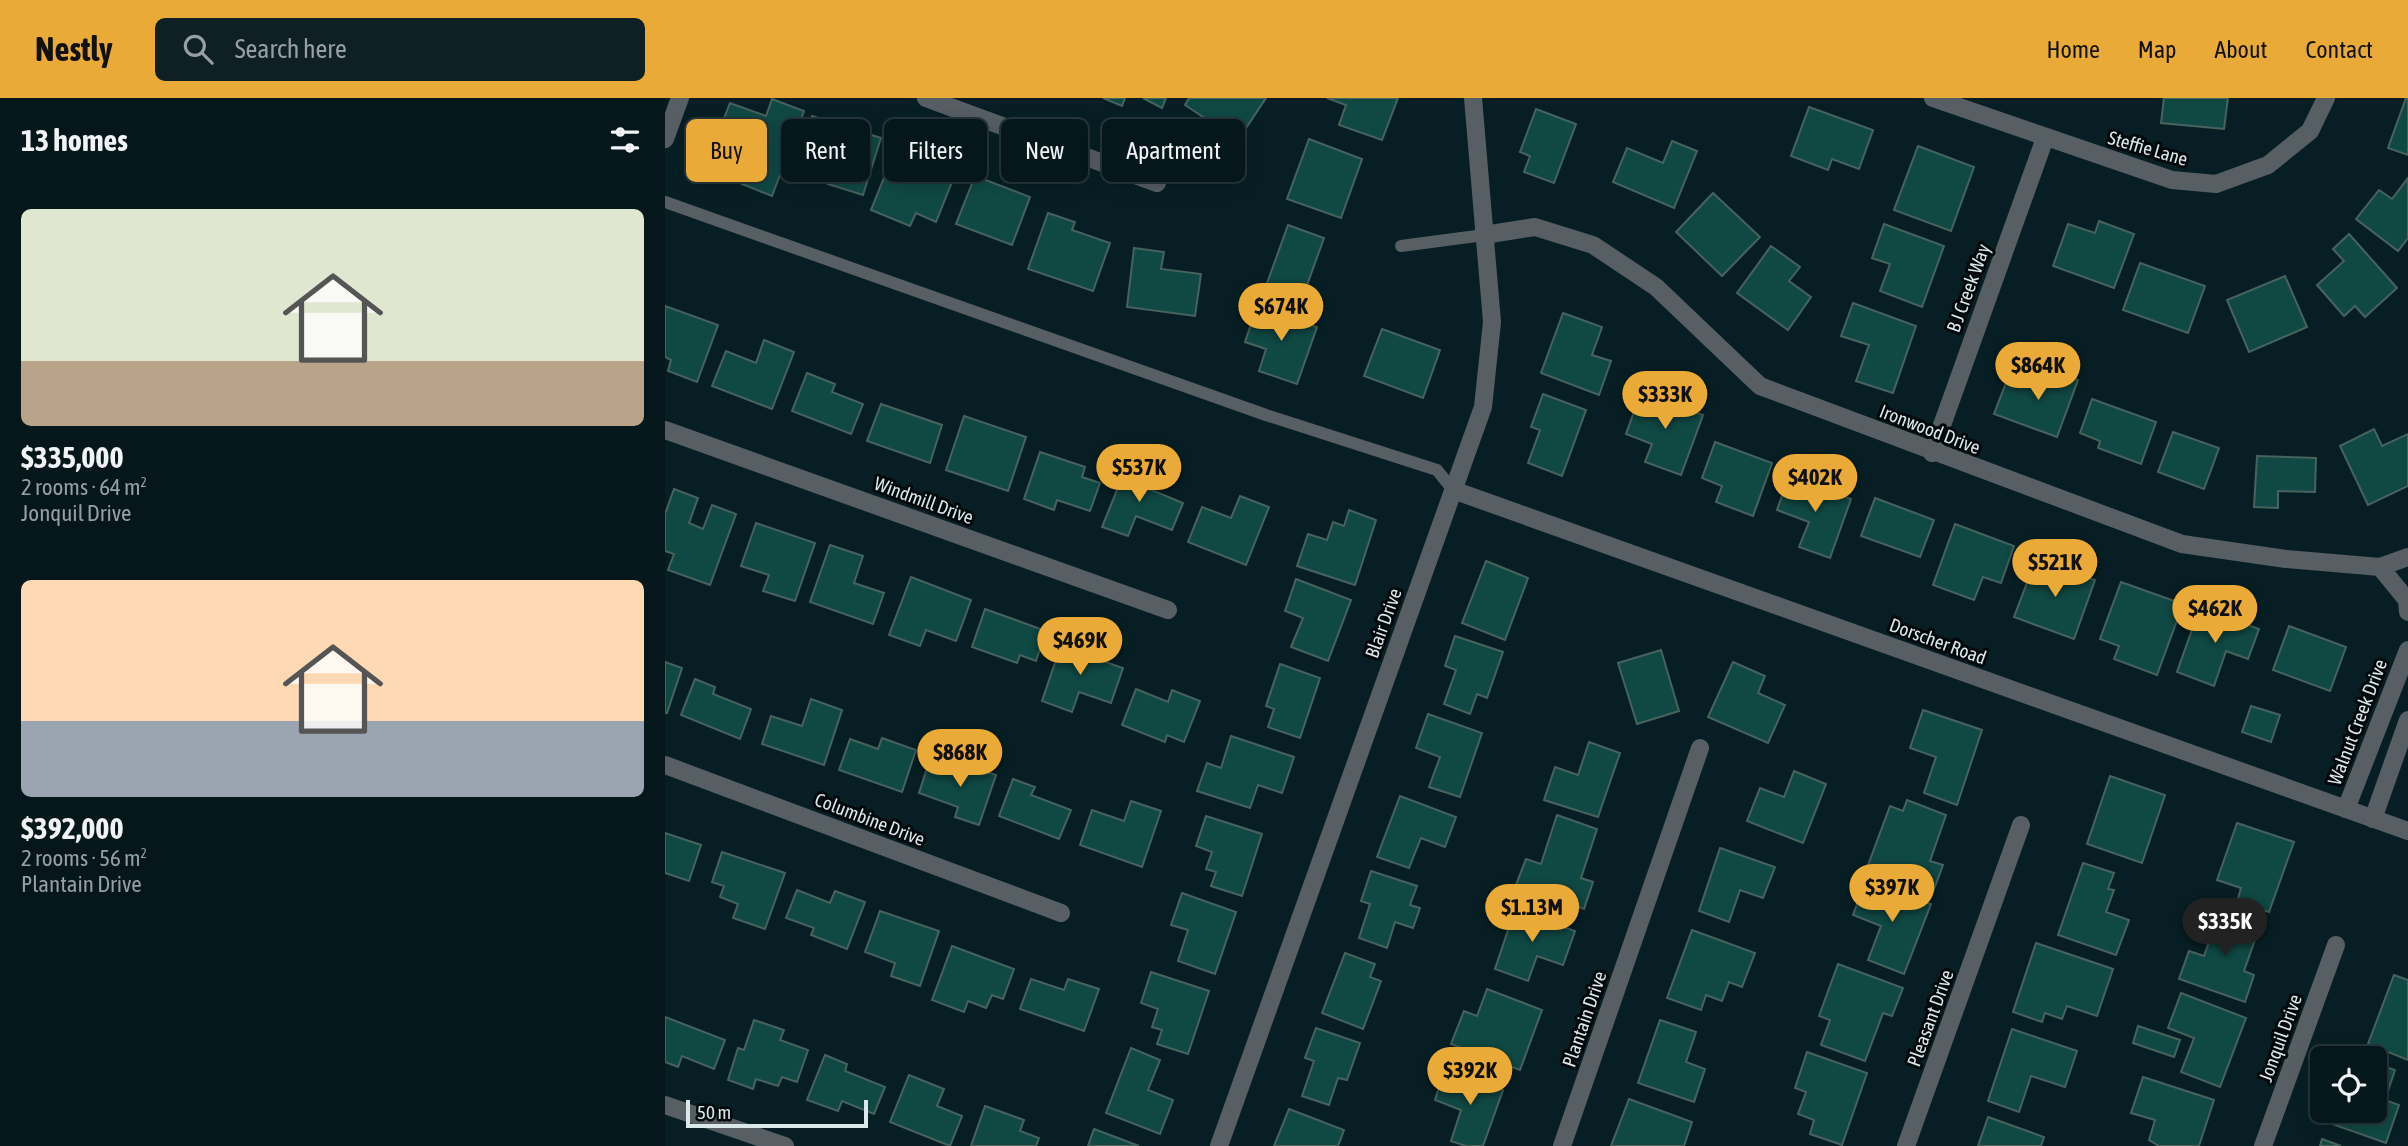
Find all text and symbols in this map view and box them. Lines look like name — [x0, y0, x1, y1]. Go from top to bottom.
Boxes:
search box — [155, 18, 645, 81]
text: Nestly — [35, 30, 113, 68]
icon: search — [179, 30, 217, 68]
text: Search here — [235, 34, 347, 64]
text: Home — [2046, 36, 2100, 63]
text: Map — [2138, 36, 2176, 63]
text: About — [2214, 36, 2267, 63]
text: Contact — [2305, 36, 2373, 63]
chip: Buy — [686, 119, 767, 182]
chip: Rent — [781, 119, 870, 182]
chip: Filters — [884, 119, 987, 182]
chip: New — [1001, 119, 1088, 182]
chip: Apartment — [1102, 119, 1245, 182]
icon: filters — [606, 121, 644, 159]
text: 13 homes — [21, 123, 128, 157]
street label: Steffie Lane — [2106, 126, 2190, 170]
street label: B J Creek Way — [1942, 241, 1994, 335]
icon: home — [270, 255, 396, 381]
pin: $674K — [1232, 284, 1330, 343]
text: $674K — [1254, 293, 1308, 319]
pin: $864K — [1989, 342, 2087, 402]
text: $864K — [2011, 352, 2065, 378]
pin: $333K — [1616, 372, 1714, 431]
text: $333K — [1638, 381, 1692, 407]
street label: Ironwood Drive — [1877, 400, 1983, 458]
text: $335,000 — [21, 440, 124, 474]
pin: $537K — [1090, 444, 1188, 504]
text: $537K — [1112, 454, 1166, 480]
pin: $402K — [1766, 454, 1864, 514]
text: $402K — [1788, 464, 1842, 490]
street label: Windmill Drive — [871, 472, 977, 528]
text: 2 rooms · 64 m² — [21, 474, 147, 500]
text: Jonquil Drive — [21, 500, 132, 526]
pin: $521K — [2006, 540, 2104, 599]
text: $521K — [2028, 549, 2082, 575]
street label: Blair Drive — [1360, 585, 1406, 661]
pin: $462K — [2166, 586, 2264, 645]
text: $462K — [2188, 595, 2242, 621]
street label: Dorscher Road — [1887, 613, 1989, 669]
pin: $469K — [1031, 618, 1129, 677]
icon: home — [270, 626, 396, 752]
text: $469K — [1053, 627, 1107, 653]
street label: Walnut Creek Drive — [2323, 656, 2391, 788]
pin: $868K — [911, 730, 1009, 789]
text: $868K — [933, 739, 987, 765]
street label: Columbine Drive — [812, 788, 928, 850]
text: $392,000 — [21, 811, 124, 845]
text: 2 rooms · 56 m² — [21, 845, 147, 871]
pin: $397K — [1843, 864, 1941, 924]
text: Plantain Drive — [21, 871, 142, 897]
text: $397K — [1865, 874, 1919, 900]
pin: $1.13M — [1475, 884, 1589, 944]
text: $1.13M — [1501, 894, 1563, 920]
pin: $335K — [2176, 898, 2274, 958]
text: $335K — [2198, 908, 2252, 934]
street label: Pleasant Drive — [1902, 967, 1958, 1069]
street label: Plantain Drive — [1557, 968, 1611, 1070]
street label: Jonquil Drive — [2254, 991, 2306, 1085]
map controls — [2310, 1046, 2387, 1123]
button: locate — [2310, 1046, 2387, 1123]
pin: $392K — [1421, 1048, 1519, 1107]
text: $392K — [1443, 1057, 1497, 1083]
scale bar — [686, 1097, 868, 1129]
text: 50 m — [697, 1101, 731, 1123]

